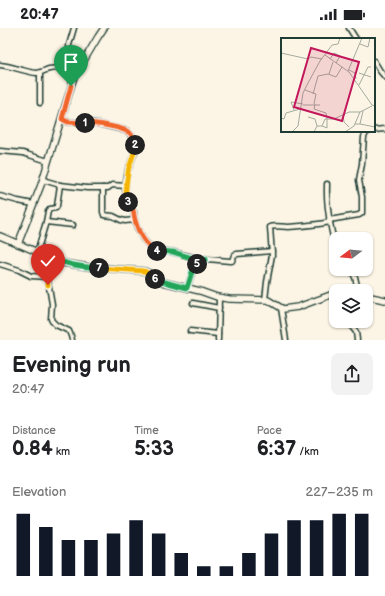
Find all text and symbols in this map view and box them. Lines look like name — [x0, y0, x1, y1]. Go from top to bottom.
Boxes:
text: 20:47 — [20, 5, 59, 24]
inset map — [281, 38, 375, 132]
pin — [54, 45, 88, 86]
icon: arrive — [60, 51, 82, 73]
pin: 1 — [75, 113, 95, 133]
text: 1 — [83, 116, 87, 129]
pin: 2 — [125, 135, 145, 155]
text: 2 — [132, 138, 138, 151]
pin: 3 — [118, 192, 138, 212]
text: 3 — [125, 195, 131, 208]
north arrow — [329, 232, 373, 276]
map controls — [329, 232, 373, 328]
pin: 4 — [147, 241, 167, 261]
pin — [31, 244, 65, 285]
text: 4 — [154, 244, 160, 257]
icon: check — [37, 250, 59, 272]
pin: 5 — [187, 254, 207, 274]
text: 5 — [194, 257, 200, 270]
pin: 7 — [89, 258, 109, 278]
text: 7 — [96, 261, 102, 274]
pin: 6 — [145, 269, 165, 289]
text: 6 — [152, 272, 158, 285]
button: layers — [329, 284, 373, 328]
text: Evening run — [12, 352, 131, 379]
button: share — [331, 353, 373, 395]
text: 20:47 — [12, 381, 44, 397]
text: Distance — [12, 424, 56, 437]
text: Time — [134, 424, 159, 437]
text: Pace — [257, 424, 282, 437]
text: 0.84 — [12, 437, 53, 461]
text: 5:33 — [134, 437, 174, 461]
text: 6:37 — [257, 437, 296, 461]
text: km — [53, 445, 70, 458]
text: /km — [296, 445, 319, 458]
text: Elevation — [12, 484, 66, 500]
text: 227–235 m — [306, 484, 373, 500]

